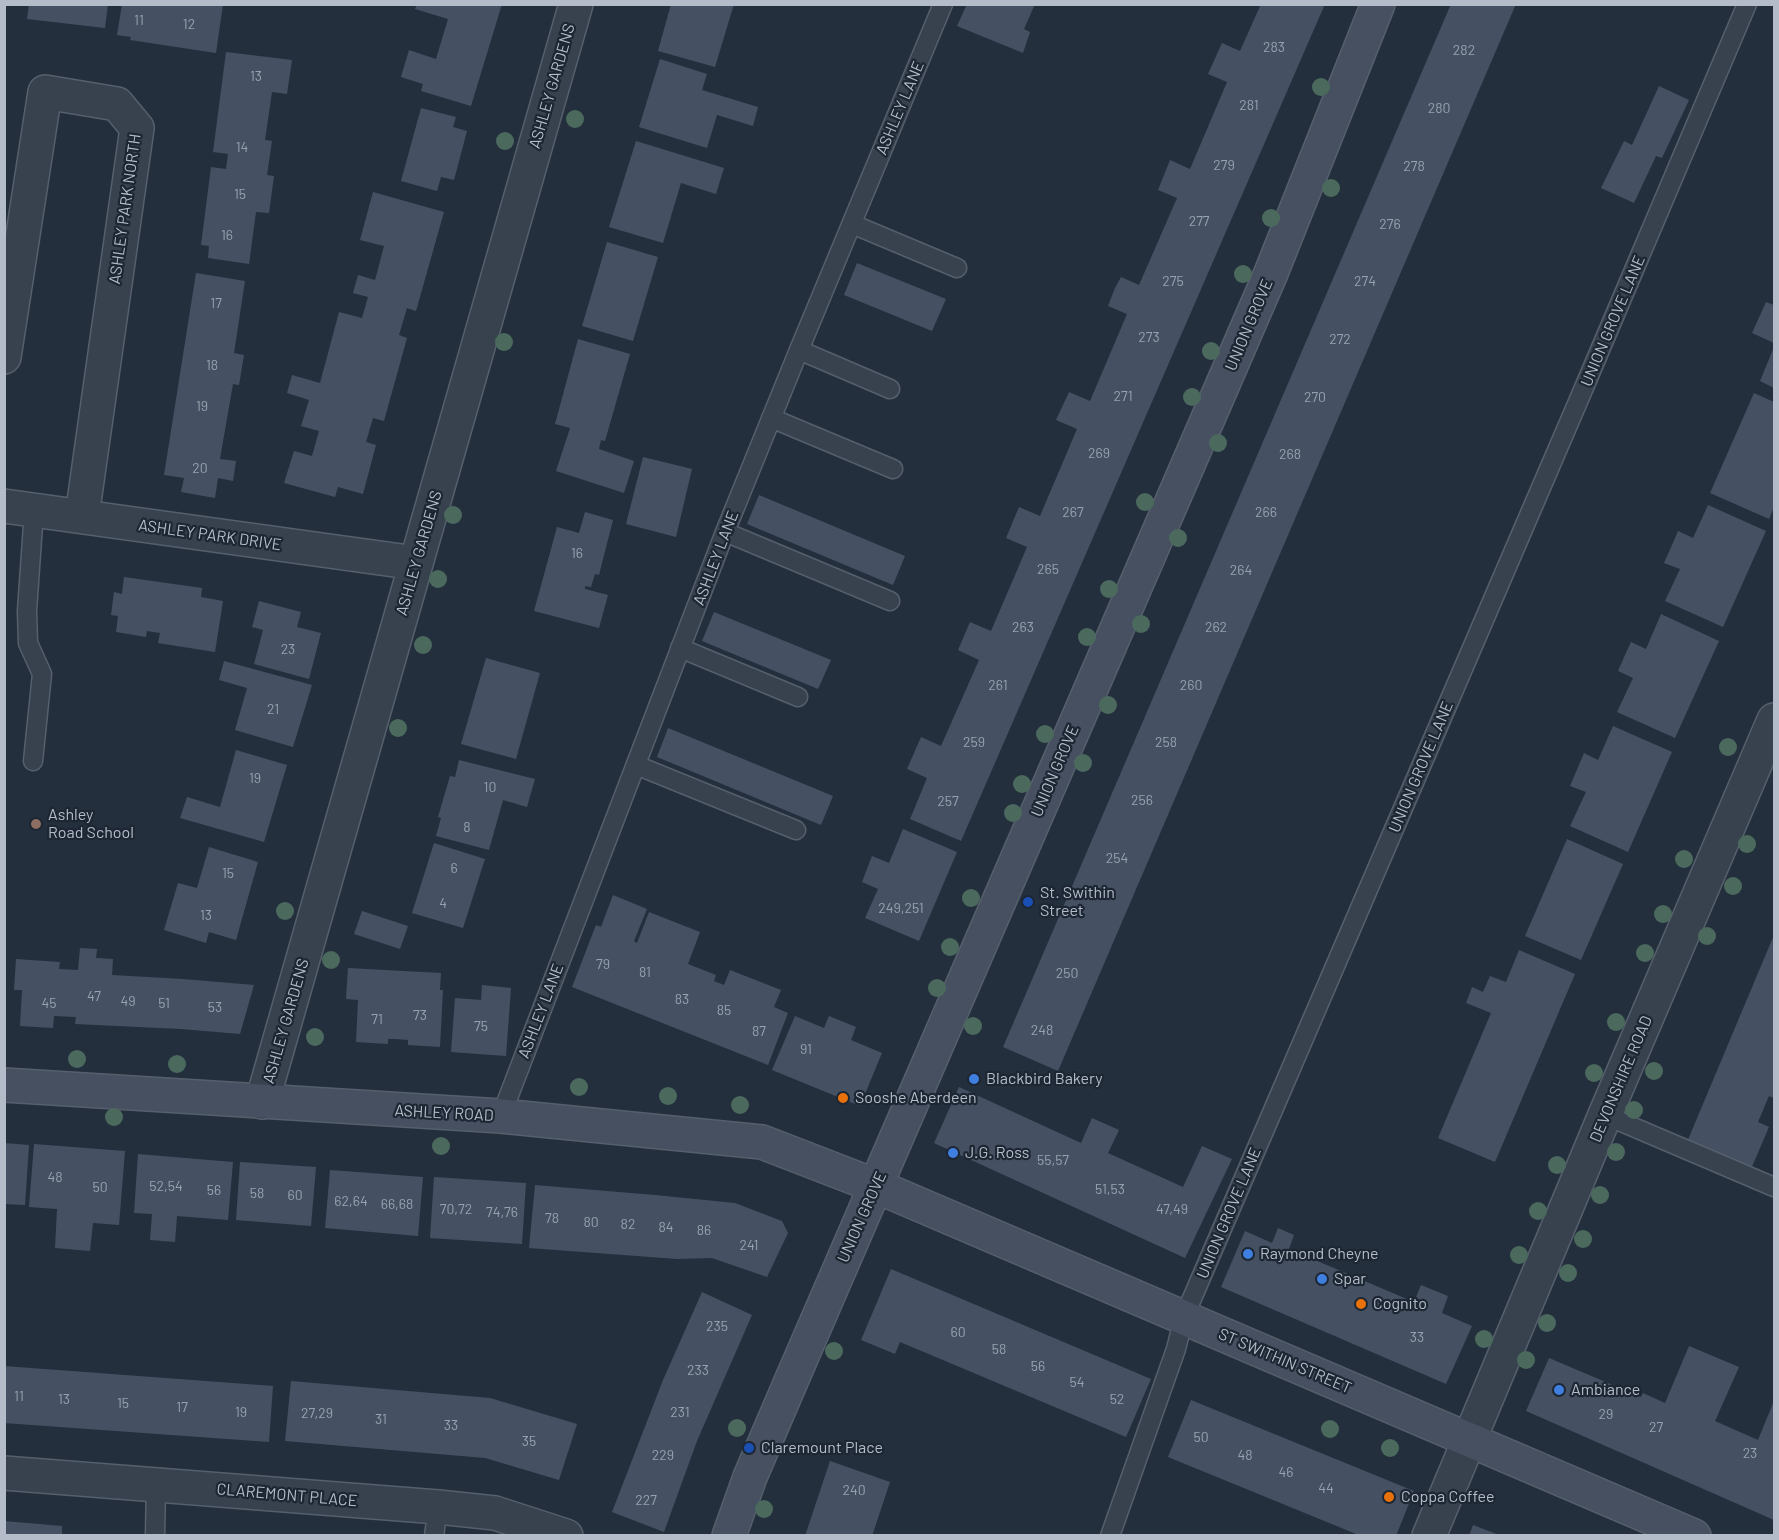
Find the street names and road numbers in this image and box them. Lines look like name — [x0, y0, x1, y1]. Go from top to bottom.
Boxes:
street label: ASHLEY GARDENS — [525, 21, 579, 151]
street label: ASHLEY LANE — [872, 58, 928, 158]
street label: ASHLEY PARK NORTH — [105, 133, 145, 285]
street label: UNION GROVE LANE — [1577, 253, 1649, 389]
street label: UNION GROVE — [1221, 276, 1277, 374]
street label: ASHLEY GARDENS — [392, 488, 446, 618]
street label: ASHLEY LANE — [689, 508, 743, 608]
street label: ASHLEY PARK DRIVE — [137, 515, 283, 555]
street label: UNION GROVE LANE — [1385, 699, 1457, 835]
street label: UNION GROVE — [1027, 722, 1083, 820]
street label: ASHLEY GARDENS — [259, 956, 313, 1086]
street label: ASHLEY LANE — [514, 961, 568, 1061]
street label: DEVONSHIRE ROAD — [1586, 1013, 1656, 1145]
street label: ASHLEY ROAD — [394, 1101, 494, 1125]
street label: UNION GROVE LANE — [1193, 1145, 1265, 1281]
street label: UNION GROVE — [833, 1169, 891, 1265]
street label: ST SWITHIN STREET — [1216, 1324, 1354, 1398]
street label: CLAREMONT PLACE — [216, 1479, 358, 1511]

